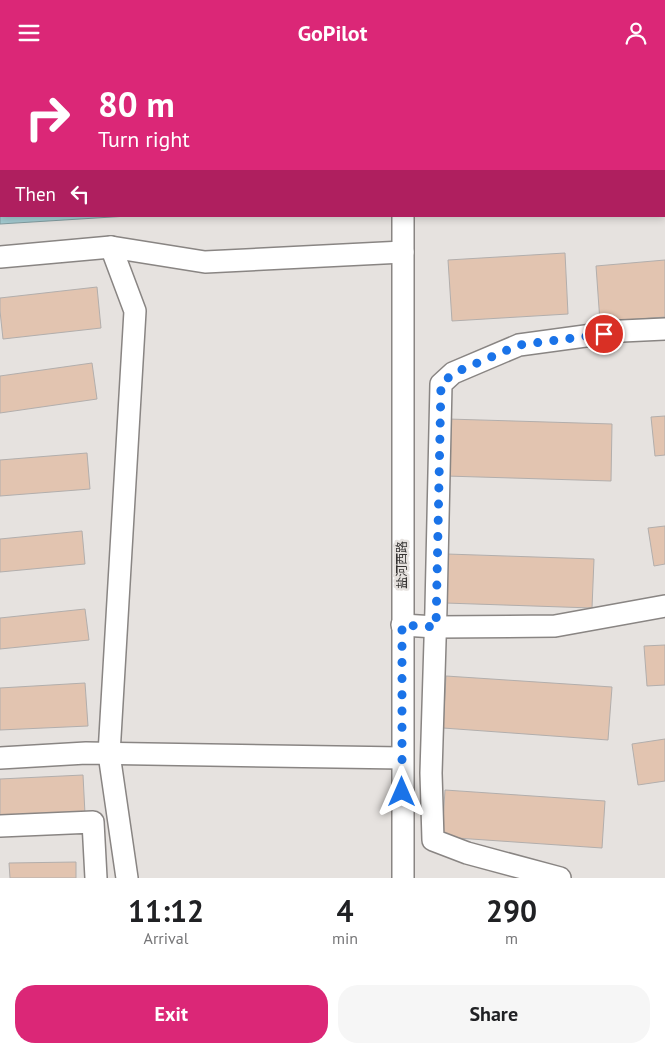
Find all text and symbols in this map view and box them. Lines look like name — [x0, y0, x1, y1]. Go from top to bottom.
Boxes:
icon: menu — [15, 19, 43, 47]
text: GoPilot — [298, 19, 367, 47]
icon: person — [622, 19, 650, 47]
text: 80 m — [98, 81, 175, 127]
icon: right — [15, 85, 80, 150]
text: Turn right — [98, 125, 190, 153]
icon: left — [66, 180, 94, 208]
text: Then — [15, 182, 56, 206]
pin — [583, 313, 625, 355]
icon: arrive — [590, 320, 618, 348]
street label: 盐河西路 — [394, 541, 409, 589]
position arrow — [375, 765, 427, 817]
text: 11:12 — [128, 891, 204, 930]
text: 4 — [337, 891, 354, 930]
text: 290 — [486, 891, 537, 930]
text: Arrival — [144, 928, 188, 948]
text: min — [332, 928, 358, 948]
text: m — [505, 928, 518, 948]
button: Exit — [15, 985, 328, 1043]
button: Share — [338, 985, 650, 1043]

